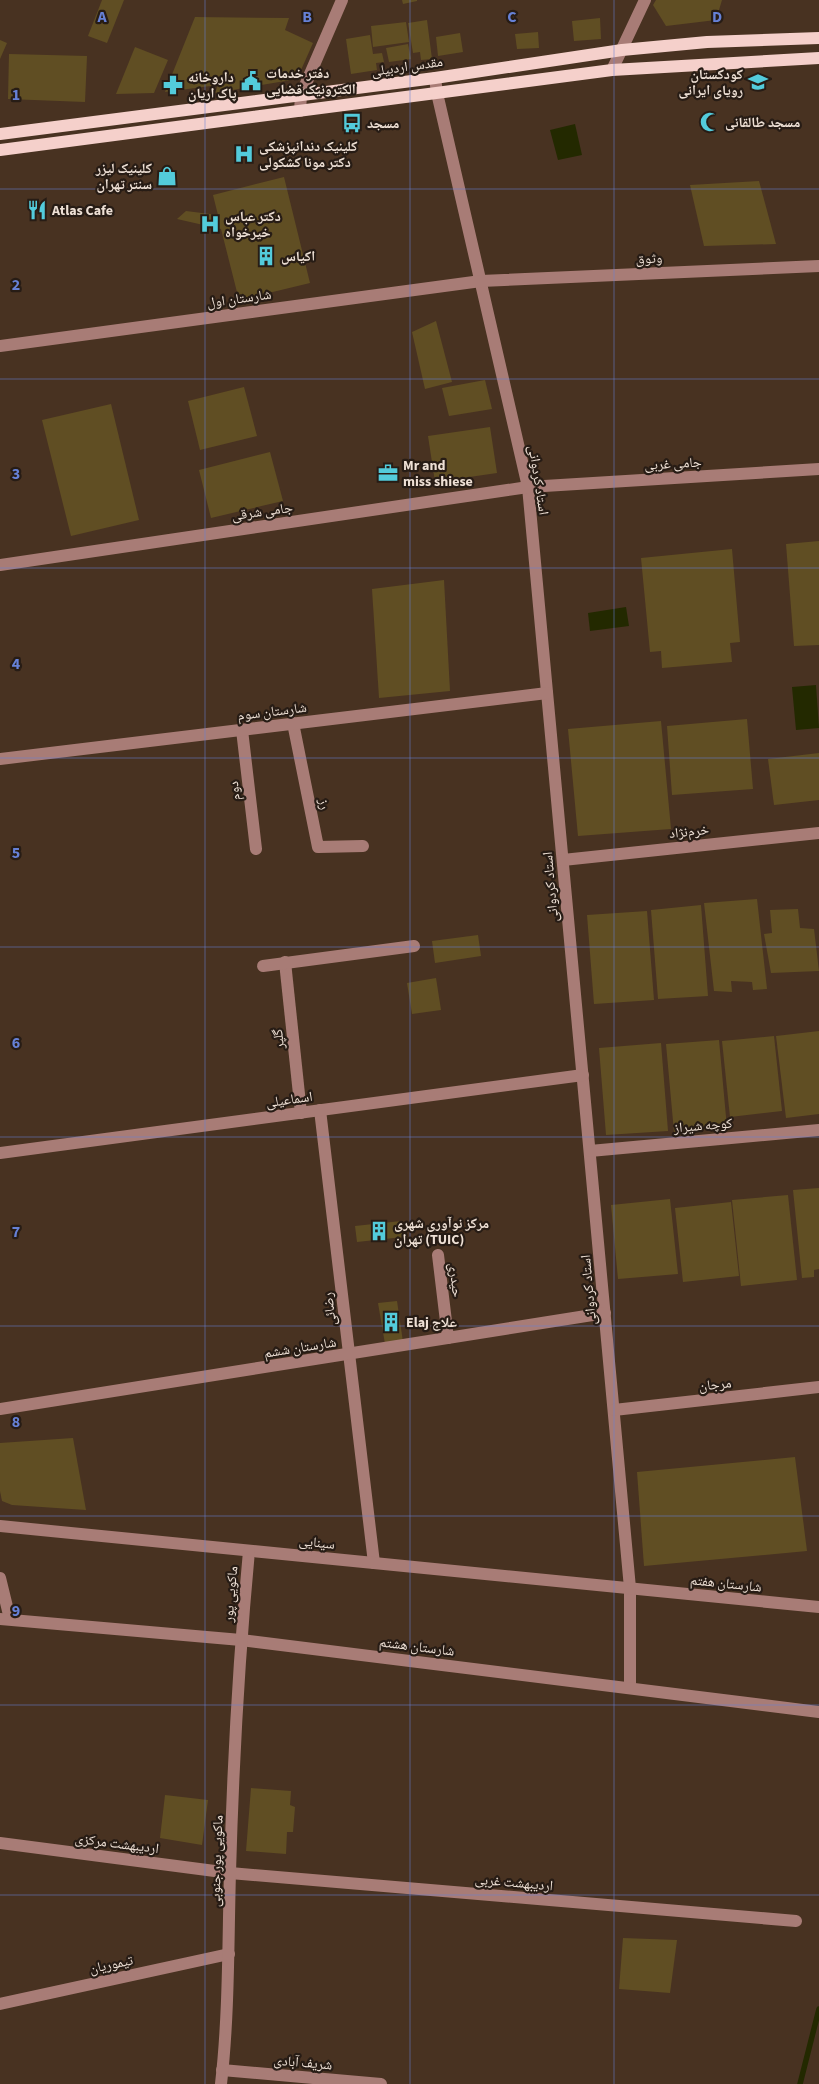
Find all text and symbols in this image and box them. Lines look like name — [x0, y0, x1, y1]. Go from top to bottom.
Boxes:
text: A — [96, 6, 107, 28]
text: B — [302, 6, 312, 28]
text: C — [507, 6, 517, 28]
text: D — [712, 6, 722, 28]
street label: مقدس اردبیلی — [370, 52, 444, 82]
place label: دفتر خدمات الکترونیک قضایی — [266, 64, 356, 100]
place label: کودکستان رویای ایرانی — [678, 65, 743, 101]
place label: داروخانه پاک اریان — [188, 68, 237, 104]
public building icon: دفتر خدمات الکترونیک قضایی — [240, 70, 262, 92]
school or university icon: کودکستان رویای ایرانی — [747, 71, 769, 93]
pharmacy icon: داروخانه پاک اریان — [162, 74, 184, 96]
text: 1 — [12, 84, 20, 106]
mosque icon: مسجد طالقانی — [699, 111, 721, 133]
bus stop icon: مسجد — [341, 112, 363, 134]
place label: مسجد طالقانی — [725, 113, 800, 133]
place label: مسجد — [367, 114, 399, 134]
place label: کلینیک دندانپزشکی دکتر مونا کشکولی — [259, 137, 357, 173]
hospital icon: کلینیک دندانپزشکی دکتر مونا کشکولی — [233, 143, 255, 165]
place label: کلینیک لیزر سنتر تهران — [95, 159, 152, 195]
shop icon: کلینیک لیزر سنتر تهران — [156, 165, 178, 187]
restaurant icon: Atlas Cafe — [26, 199, 48, 221]
place label: Atlas Cafe — [51, 201, 113, 221]
place label: دکتر عباس خیرخواه — [225, 207, 281, 243]
hospital icon: دکتر عباس خیرخواه — [199, 213, 221, 235]
building icon: اکیاس — [255, 245, 277, 267]
place label: اکیاس — [281, 247, 315, 267]
street label: وثوق — [635, 249, 663, 269]
text: 2 — [12, 274, 20, 296]
street label: شارستان اول — [205, 285, 273, 313]
street label: استاد کردوانی — [523, 444, 553, 516]
street label: جامی غربی — [644, 453, 702, 475]
place label: Mr and miss shiese — [403, 456, 473, 492]
office icon: Mr and miss shiese — [377, 462, 399, 484]
text: 3 — [12, 463, 20, 485]
street label: جامی شرقی — [230, 498, 294, 526]
text: 4 — [12, 653, 21, 675]
street label: شارستان سوم — [236, 698, 308, 726]
street label: دوم — [224, 780, 246, 802]
street label: رز — [313, 796, 335, 811]
street label: خرم‌نژاد — [668, 820, 710, 844]
text: 5 — [12, 842, 20, 864]
street label: استاد کردوانی — [538, 851, 564, 923]
street label: گلپر — [268, 1028, 290, 1051]
text: 6 — [12, 1032, 20, 1054]
street label: اسماعیلی — [264, 1087, 314, 1113]
street label: کوچه شیراز — [672, 1113, 734, 1139]
place label: مرکز نوآوری شهری تهران (TUIC) — [394, 1214, 489, 1250]
building icon: مرکز نوآوری شهری تهران (TUIC) — [368, 1220, 390, 1242]
text: 7 — [12, 1221, 20, 1243]
street label: استاد کردوانی — [576, 1254, 602, 1326]
street label: حیدری — [443, 1262, 467, 1299]
street label: رضائی — [318, 1291, 342, 1327]
building icon: Elaj علاج — [380, 1311, 402, 1333]
place label: Elaj علاج — [406, 1313, 457, 1333]
street label: شارستان ششم — [263, 1332, 338, 1364]
street label: مرجان — [698, 1373, 732, 1397]
text: 8 — [12, 1411, 20, 1433]
street label: سینایی — [298, 1531, 336, 1555]
street label: ماکویی‌ پور — [218, 1565, 243, 1624]
street label: شارستان هفتم — [689, 1570, 763, 1598]
text: 9 — [12, 1600, 20, 1622]
street label: شارستان هشتم — [378, 1632, 456, 1662]
street label: ماکویی‌ پور جنوبی — [205, 1815, 229, 1907]
street label: اردیبهشت مرکزی — [74, 1829, 160, 1859]
street label: اردیبهشت غربی — [474, 1870, 554, 1896]
street label: تیموریان — [88, 1951, 135, 1979]
street label: شریف آبادی — [273, 2050, 333, 2076]

